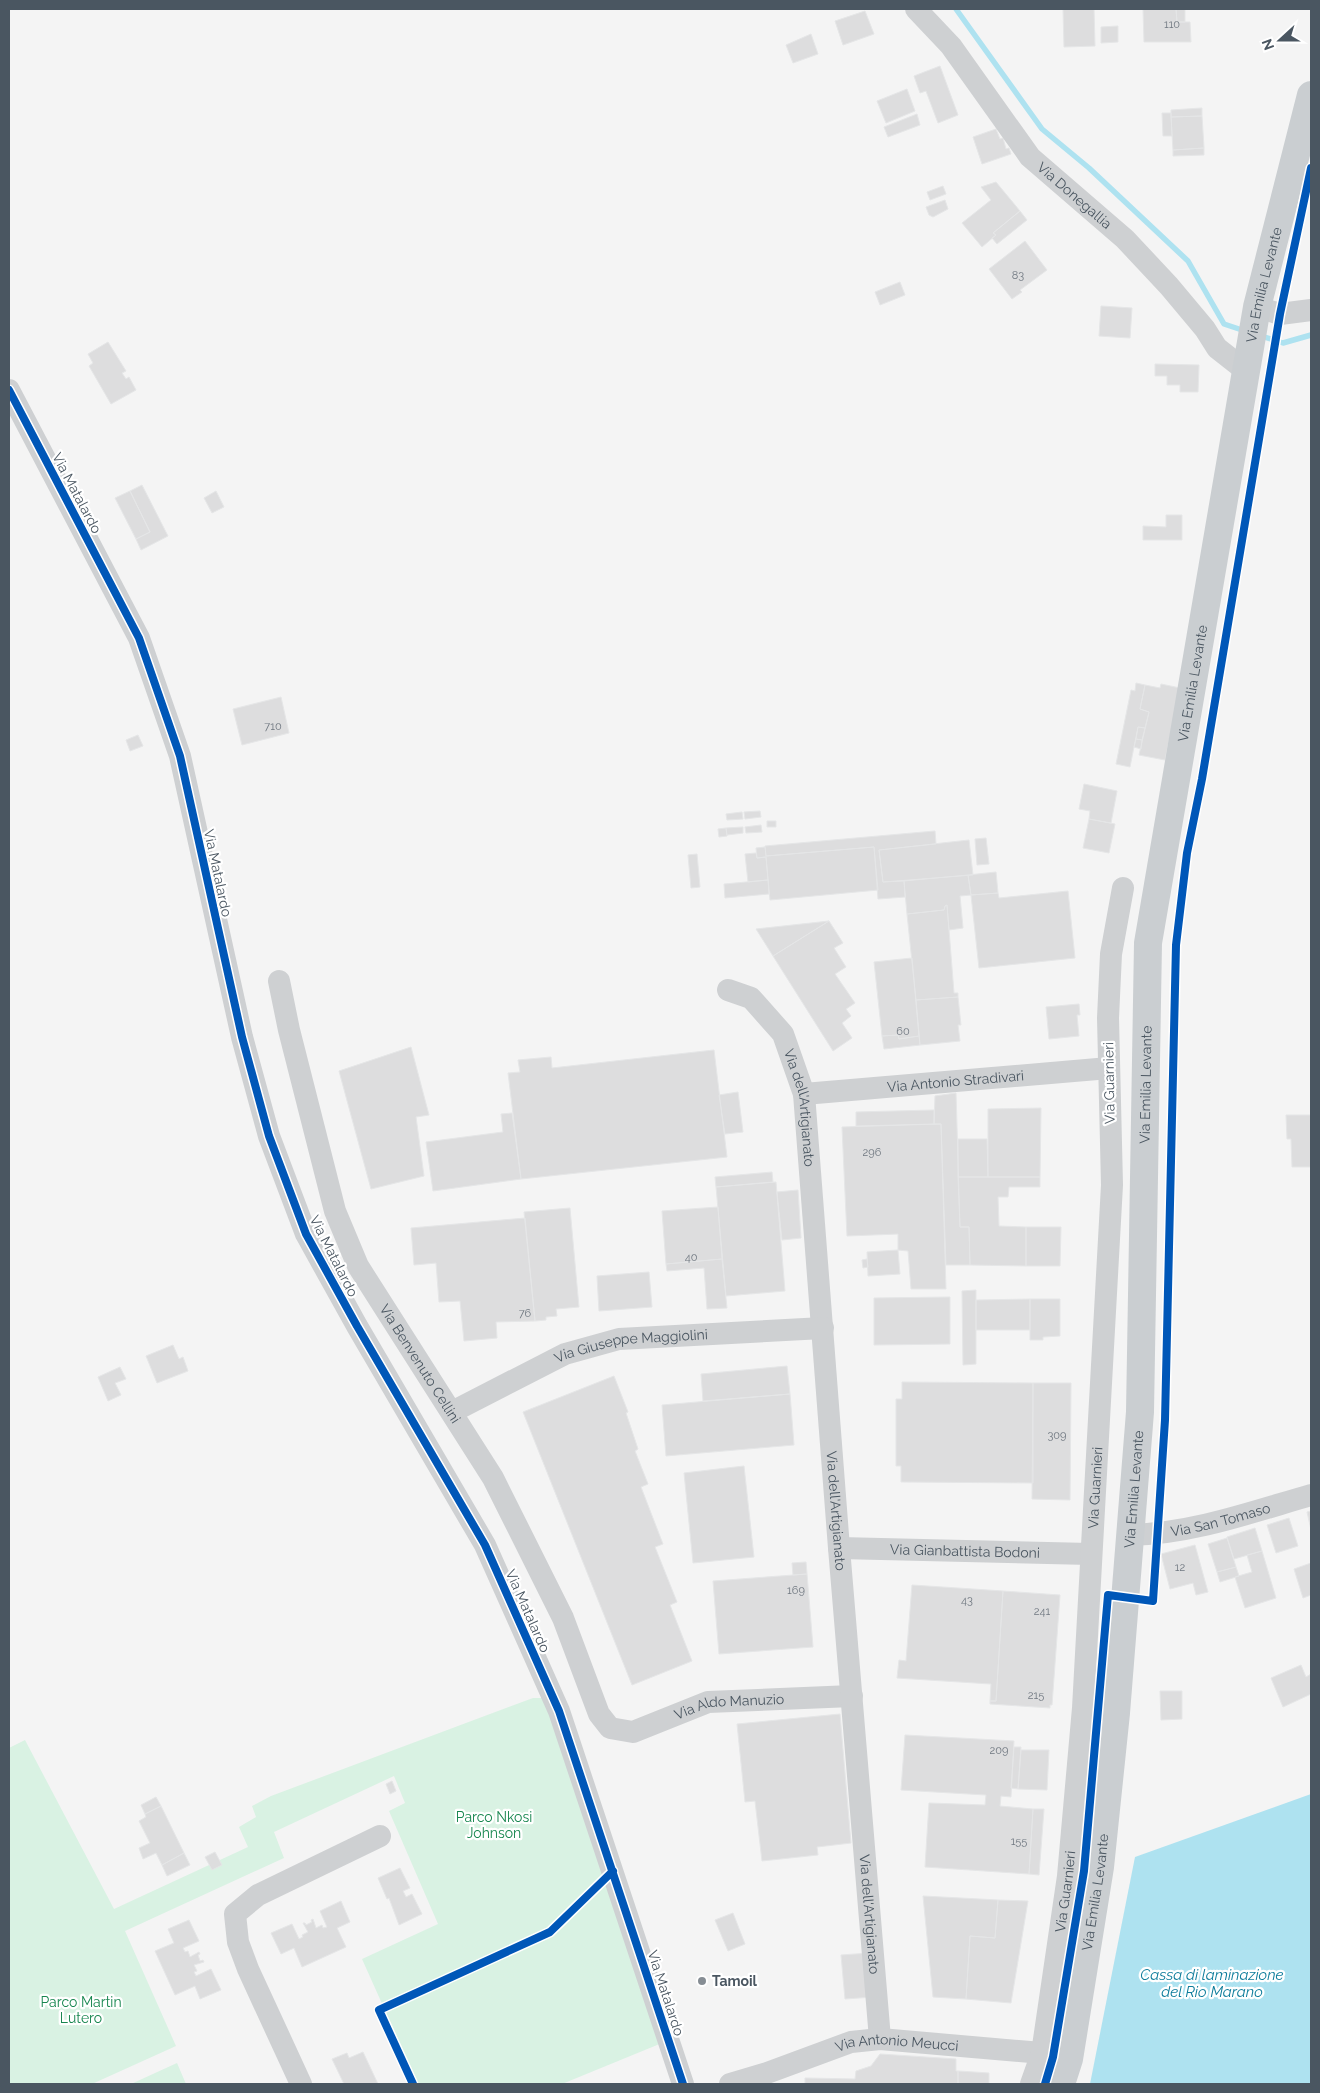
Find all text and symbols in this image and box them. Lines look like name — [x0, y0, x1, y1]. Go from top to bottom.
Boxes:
north arrow — [1255, 15, 1305, 65]
house number: 110 — [1164, 18, 1180, 31]
text: N — [1258, 37, 1277, 53]
street label: Via Donegallia — [1034, 159, 1115, 232]
street label: Via Emilia Levante — [1243, 225, 1285, 344]
house number: 83 — [1012, 269, 1024, 282]
street label: Via Matalardo — [49, 450, 105, 536]
street label: Via Emilia Levante — [1175, 624, 1210, 743]
house number: 710 — [264, 720, 282, 733]
street label: Via Matalardo — [201, 828, 235, 918]
house number: 60 — [896, 1025, 910, 1038]
street label: Via Emilia Levante — [1137, 1025, 1155, 1144]
street label: Via Guarnieri — [1100, 1042, 1118, 1124]
street label: Via dell'Artigianato — [781, 1047, 818, 1167]
street label: Via Antonio Stradivari — [886, 1067, 1025, 1095]
house number: 296 — [863, 1146, 882, 1159]
street label: Via Matalardo — [307, 1213, 361, 1299]
house number: 40 — [685, 1251, 698, 1264]
street label: Via Benvenuto Cellini — [376, 1301, 464, 1426]
house number: 76 — [519, 1307, 532, 1320]
street label: Via Giuseppe Maggiolini — [552, 1326, 708, 1366]
house number: 309 — [1047, 1429, 1067, 1442]
street label: Via Emilia Levante — [1121, 1430, 1147, 1549]
street label: Via Guarnieri — [1085, 1446, 1105, 1529]
street label: Via dell'Artigianato — [824, 1450, 849, 1571]
street label: Via San Tomaso — [1169, 1500, 1272, 1539]
street label: Via Gianbattista Bodoni — [890, 1541, 1040, 1561]
house number: 12 — [1175, 1561, 1185, 1574]
street label: Via Matalardo — [503, 1567, 553, 1655]
house number: 169 — [787, 1584, 805, 1597]
house number: 43 — [961, 1594, 973, 1607]
house number: 241 — [1034, 1605, 1051, 1618]
house number: 215 — [1028, 1689, 1044, 1702]
street label: Via Aldo Manuzio — [672, 1691, 785, 1723]
house number: 209 — [990, 1744, 1008, 1757]
park label: Parco Nkosi Johnson — [456, 1809, 532, 1841]
street label: Via Emilia Levante — [1079, 1833, 1111, 1952]
house number: 155 — [1011, 1835, 1027, 1848]
street label: Via Guarnieri — [1052, 1850, 1078, 1933]
street label: Via dell'Artigianato — [857, 1854, 883, 1975]
street label: Via Matalardo — [645, 1948, 687, 2038]
water label: Cassa di laminazione del Rio Marano — [1140, 1966, 1284, 2001]
place label: Tamoil — [712, 1973, 758, 1989]
marker: Tamoil — [696, 1975, 708, 1987]
park label: Parco Martin Lutero — [40, 1994, 122, 2026]
street label: Via Antonio Meucci — [833, 2031, 959, 2055]

